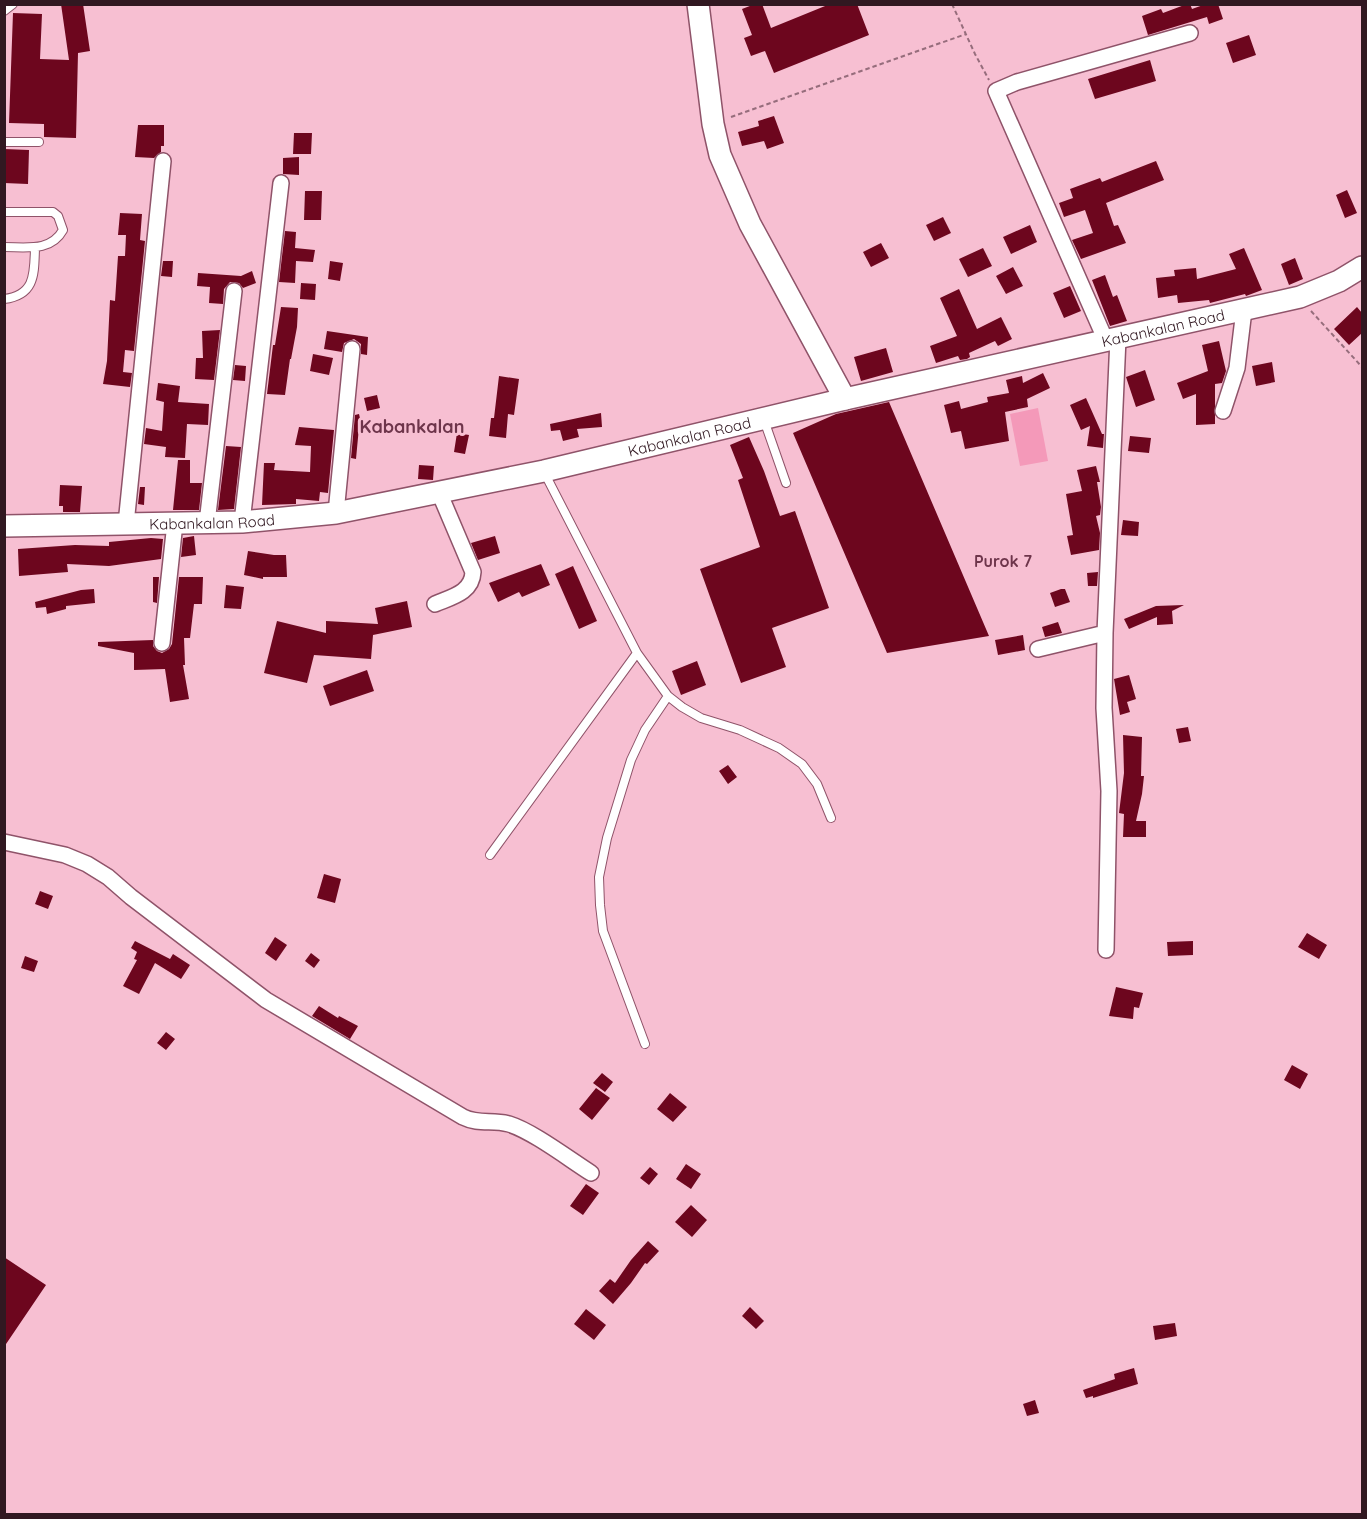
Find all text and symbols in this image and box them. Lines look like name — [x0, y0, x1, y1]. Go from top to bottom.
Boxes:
street label: Kabankalan Road — [1100, 305, 1226, 351]
street label: Kabankalan Road — [626, 412, 753, 460]
district label: Kabankalan — [360, 415, 464, 438]
street label: Kabankalan Road — [149, 509, 276, 533]
district label: Purok 7 — [974, 551, 1032, 571]

